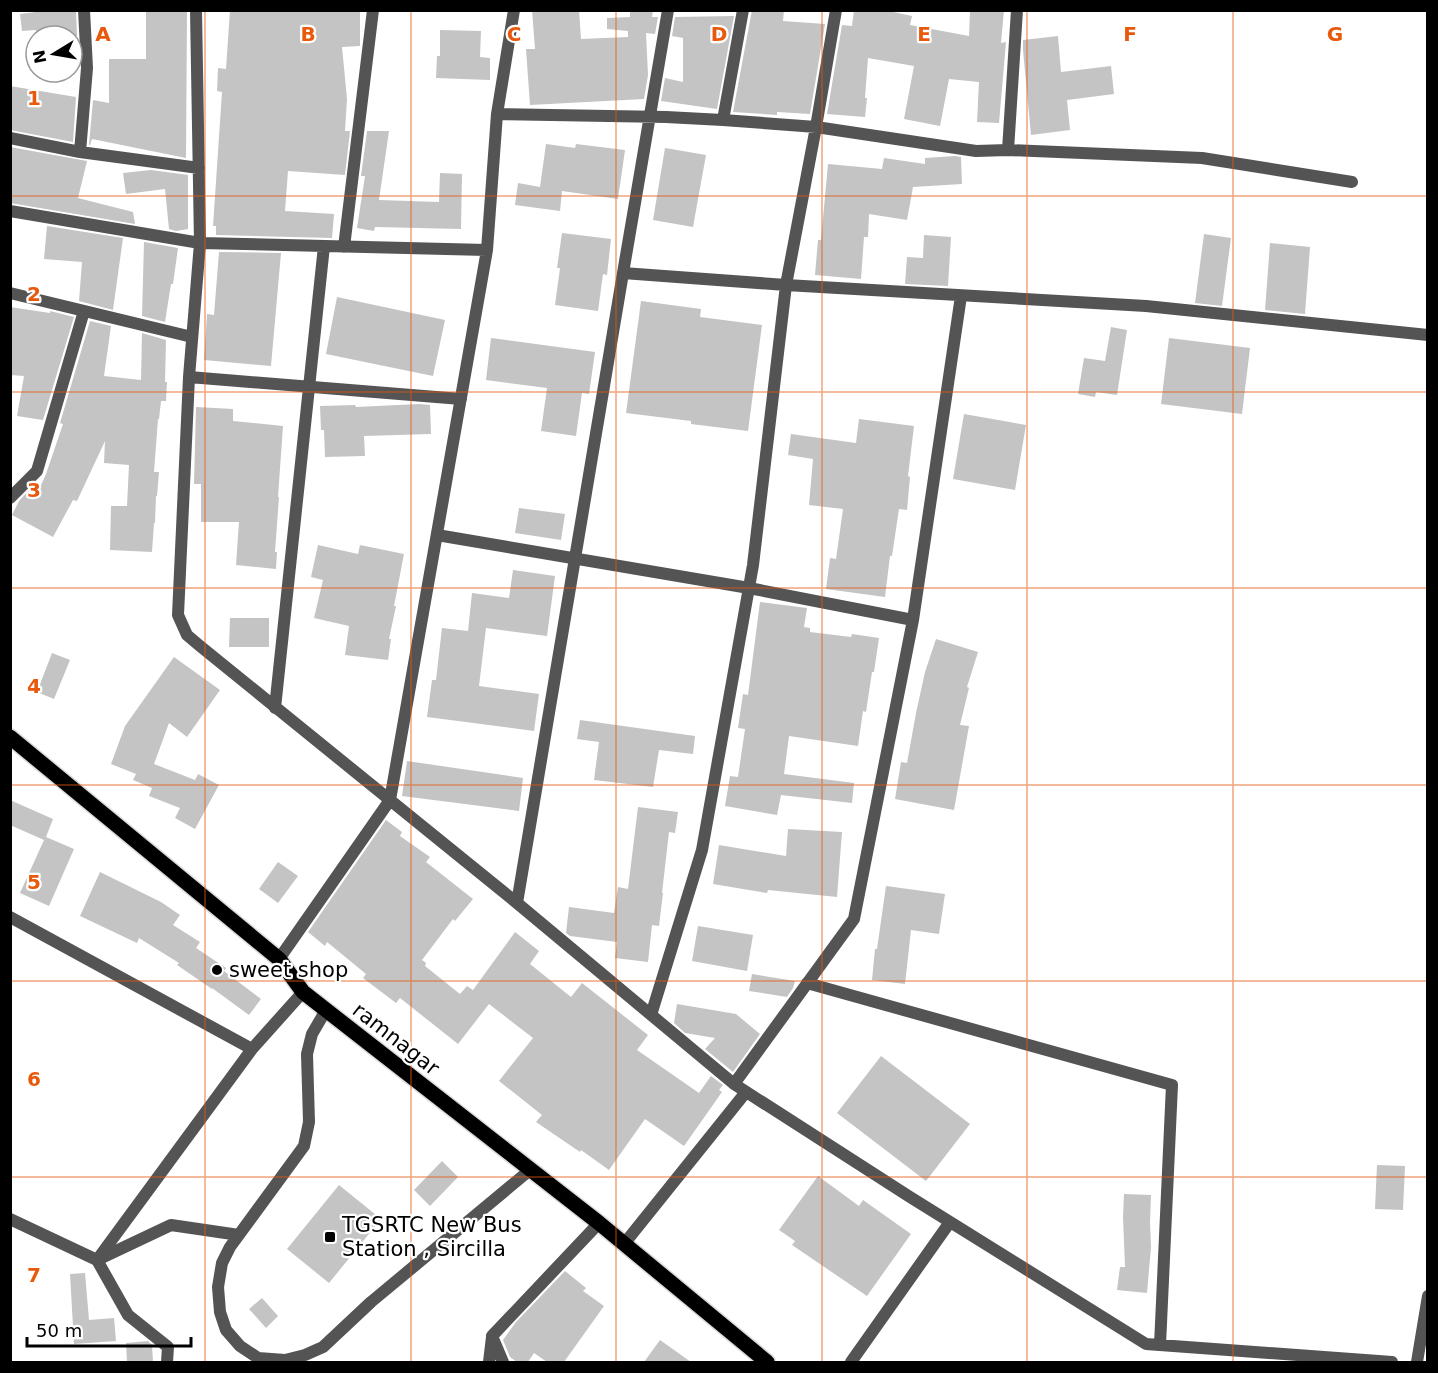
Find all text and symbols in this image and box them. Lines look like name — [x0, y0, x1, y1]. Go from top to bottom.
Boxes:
text: A — [95, 22, 111, 46]
text: B — [300, 22, 316, 46]
text: C — [507, 22, 521, 46]
text: D — [711, 22, 727, 46]
text: E — [917, 22, 931, 46]
text: F — [1123, 22, 1137, 46]
text: G — [1327, 22, 1343, 46]
north arrow — [24, 24, 84, 84]
text: N — [29, 48, 50, 65]
text: 1 — [27, 86, 41, 110]
text: 2 — [27, 282, 41, 306]
text: 3 — [27, 478, 41, 502]
text: 4 — [27, 674, 41, 698]
text: 5 — [27, 870, 41, 894]
place label: sweet shop — [229, 958, 348, 982]
marker: sweet shop — [210, 963, 224, 977]
street label: ramnagar — [348, 998, 444, 1080]
text: 6 — [27, 1067, 41, 1091]
place label: TGSRTC New Bus Station , Sircilla — [341, 1213, 522, 1261]
marker: TGSRTC New Bus Station , Sircilla — [323, 1230, 337, 1244]
text: 7 — [27, 1263, 41, 1287]
scale bar — [27, 1310, 190, 1348]
text: 50 m — [36, 1320, 82, 1341]

